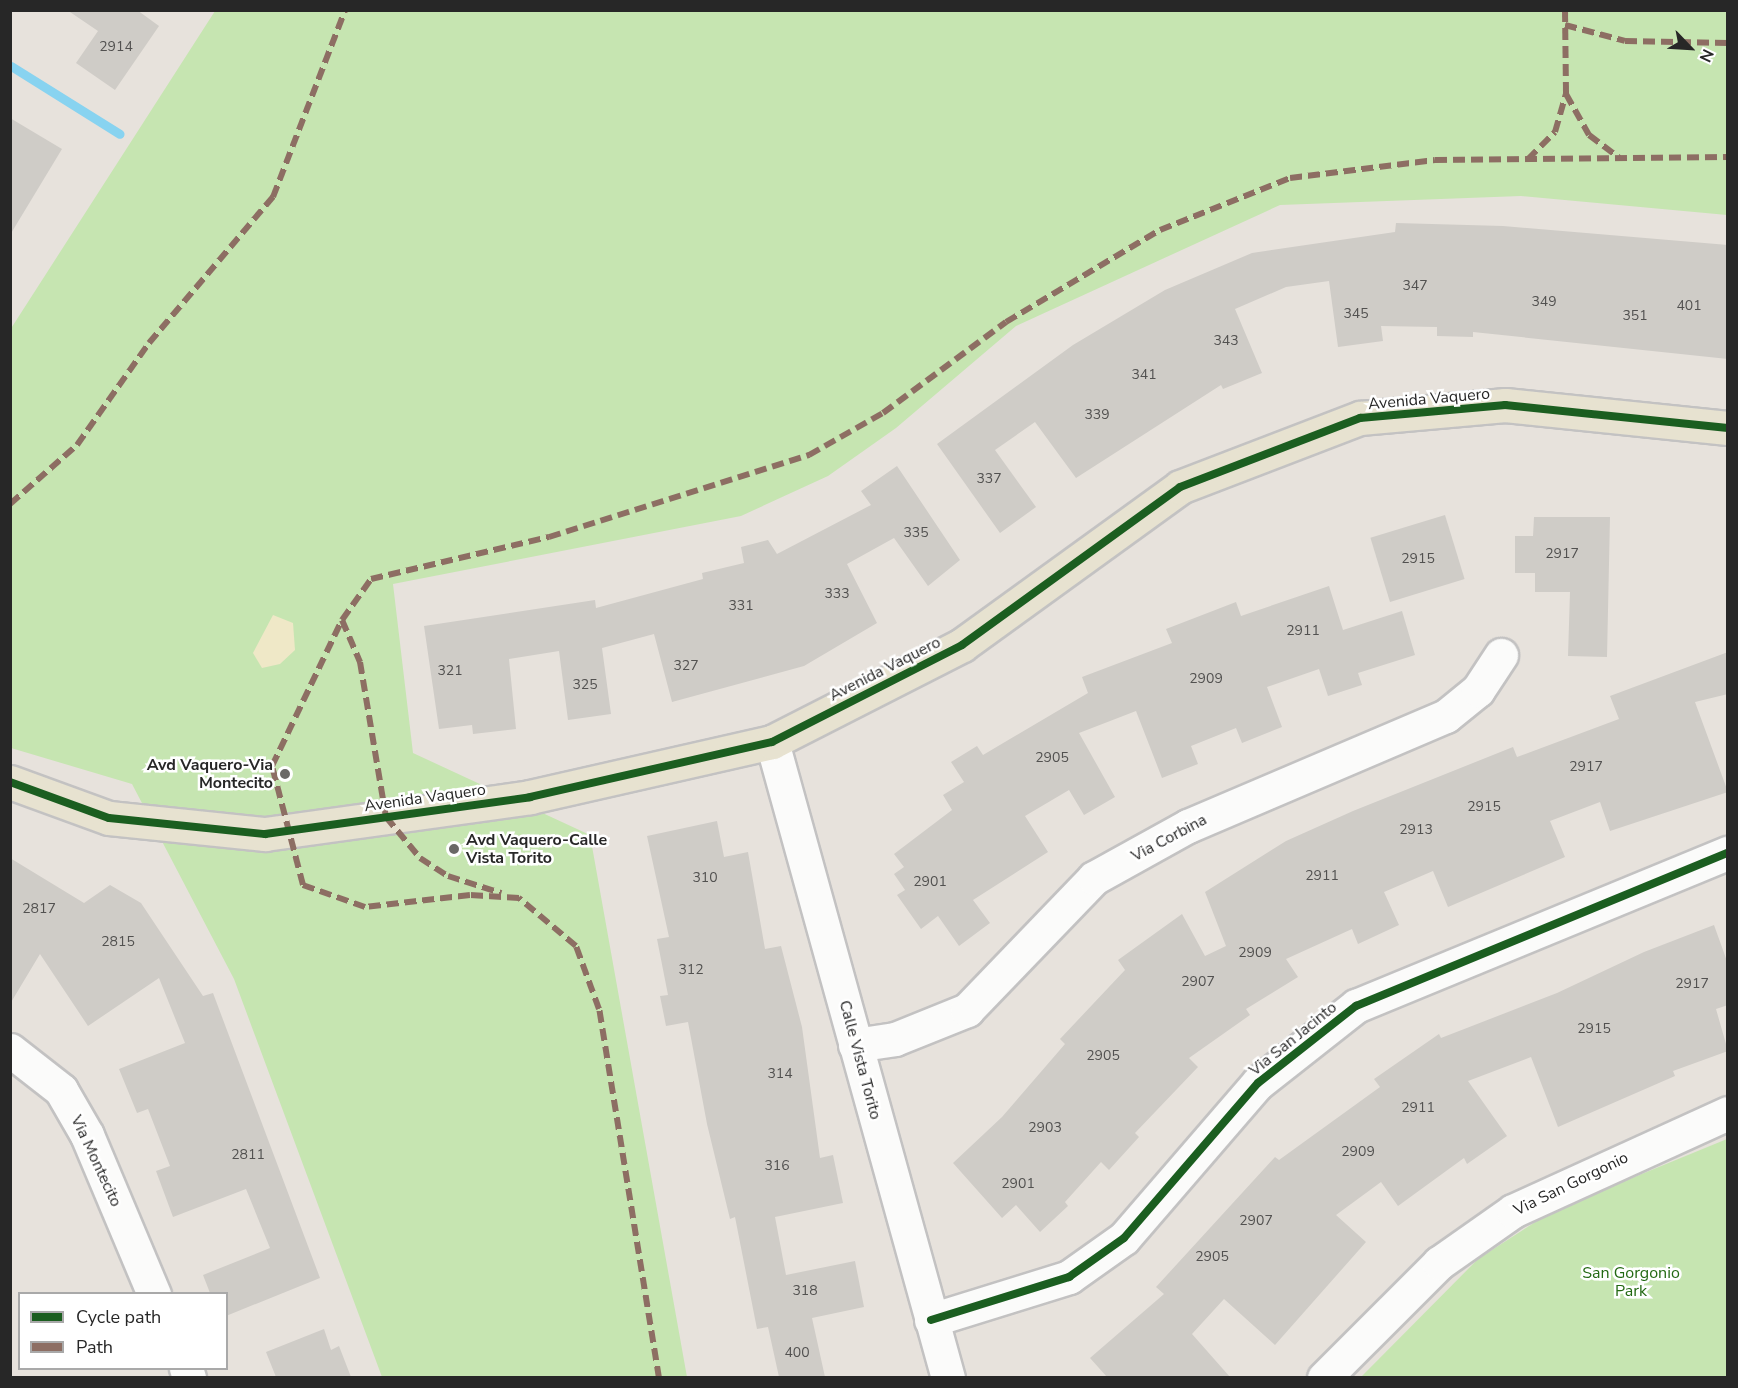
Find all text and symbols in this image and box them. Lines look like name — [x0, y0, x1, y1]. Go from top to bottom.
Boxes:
north arrow — [1660, 18, 1720, 78]
house number: 2914 — [99, 39, 133, 55]
text: N — [1694, 46, 1719, 66]
house number: 347 — [1402, 278, 1428, 294]
house number: 349 — [1531, 294, 1557, 310]
house number: 401 — [1676, 298, 1702, 314]
house number: 345 — [1343, 306, 1369, 322]
house number: 351 — [1622, 308, 1648, 324]
house number: 343 — [1213, 333, 1239, 349]
house number: 341 — [1131, 367, 1157, 383]
street label: Avenida Vaquero — [1367, 384, 1491, 414]
house number: 339 — [1084, 407, 1110, 423]
house number: 337 — [976, 471, 1002, 487]
house number: 335 — [903, 525, 929, 541]
house number: 2917 — [1545, 546, 1579, 562]
house number: 2915 — [1401, 551, 1435, 567]
house number: 333 — [824, 586, 850, 602]
house number: 331 — [728, 598, 754, 614]
house number: 2911 — [1286, 623, 1320, 639]
street label: Avenida Vaquero — [826, 633, 944, 705]
house number: 327 — [673, 658, 699, 674]
house number: 321 — [437, 663, 463, 679]
house number: 2909 — [1189, 671, 1223, 687]
house number: 325 — [572, 677, 598, 693]
house number: 2905 — [1035, 750, 1069, 766]
place label: Avd Vaquero-Via Montecito — [147, 755, 273, 793]
house number: 2917 — [1569, 759, 1603, 775]
marker: Avd Vaquero-Via Montecito — [278, 767, 292, 781]
street label: Avenida Vaquero — [363, 780, 487, 816]
house number: 2915 — [1467, 799, 1501, 815]
street label: Via Corbina — [1128, 810, 1210, 866]
house number: 2913 — [1399, 822, 1433, 838]
place label: Avd Vaquero-Calle Vista Torito — [466, 830, 607, 868]
marker: Avd Vaquero-Calle Vista Torito — [447, 842, 461, 856]
house number: 2911 — [1305, 868, 1339, 884]
house number: 310 — [692, 870, 718, 886]
house number: 2901 — [913, 874, 947, 890]
house number: 2817 — [22, 901, 56, 917]
house number: 2815 — [101, 934, 135, 950]
house number: 2909 — [1238, 945, 1272, 961]
house number: 312 — [678, 962, 704, 978]
house number: 2907 — [1181, 974, 1215, 990]
house number: 2917 — [1675, 976, 1709, 992]
street label: Calle Vista Torito — [835, 998, 885, 1122]
street label: Via San Jacinto — [1245, 998, 1341, 1080]
house number: 2915 — [1577, 1021, 1611, 1037]
house number: 2905 — [1086, 1048, 1120, 1064]
house number: 314 — [767, 1066, 793, 1082]
house number: 2911 — [1401, 1100, 1435, 1116]
street label: Via Montecito — [66, 1112, 126, 1210]
house number: 2903 — [1028, 1120, 1062, 1136]
house number: 2909 — [1341, 1144, 1375, 1160]
house number: 2811 — [231, 1147, 265, 1163]
street label: Via San Gorgonio — [1511, 1148, 1631, 1220]
house number: 316 — [764, 1158, 790, 1174]
house number: 2901 — [1001, 1176, 1035, 1192]
house number: 2907 — [1239, 1213, 1273, 1229]
house number: 2905 — [1195, 1249, 1229, 1265]
park label: San Gorgonio Park — [1582, 1263, 1680, 1301]
house number: 318 — [792, 1283, 818, 1299]
legend — [18, 1292, 228, 1370]
text: Cycle path — [76, 1305, 161, 1329]
text: Path — [76, 1335, 113, 1359]
house number: 400 — [784, 1345, 810, 1361]

